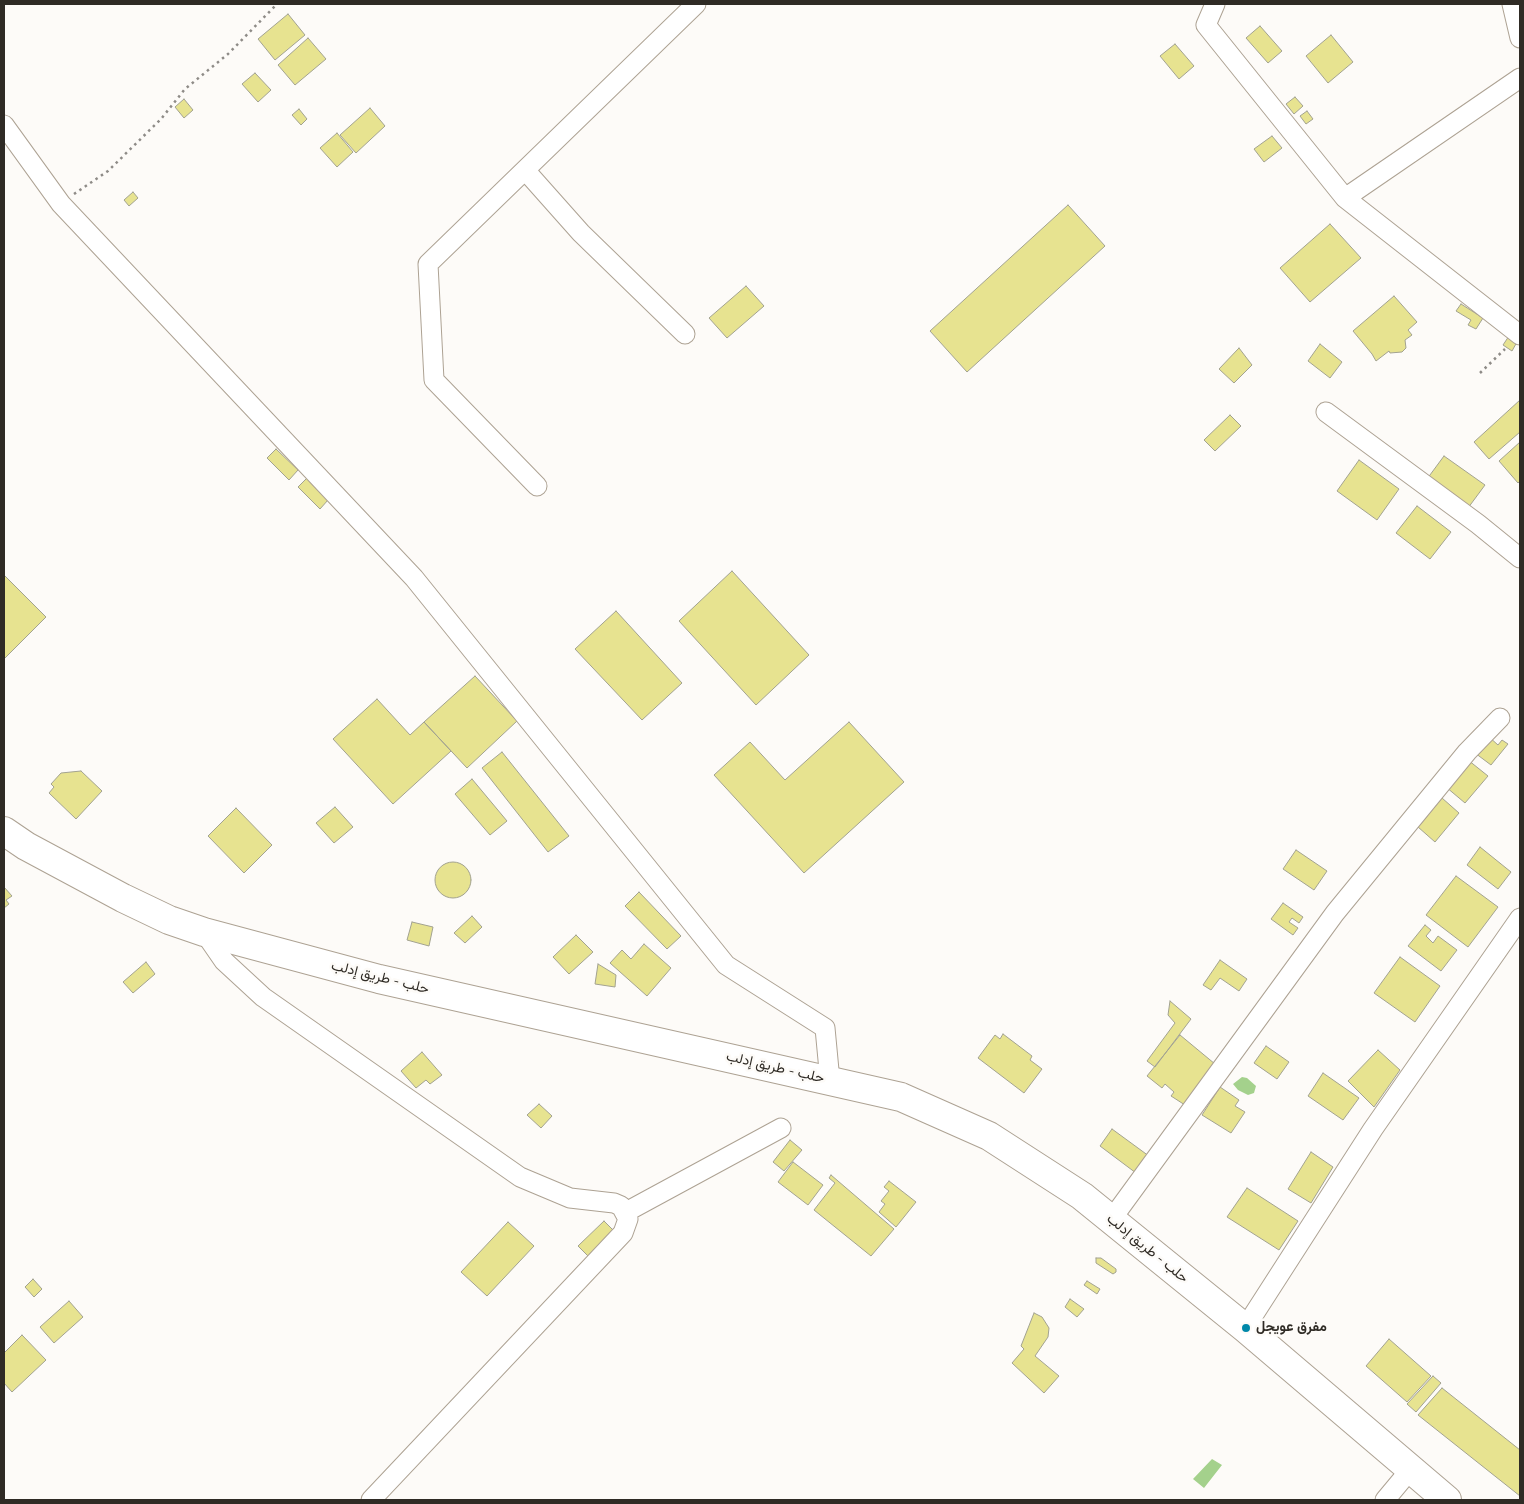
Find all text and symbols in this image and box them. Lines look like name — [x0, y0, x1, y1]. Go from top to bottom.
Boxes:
street label: حلب - طريق إدلب — [329, 958, 431, 998]
street label: حلب - طريق إدلب — [724, 1049, 826, 1087]
street label: حلب - طريق إدلب — [1103, 1211, 1191, 1287]
place label: مفرق عويجل — [1256, 1320, 1327, 1336]
marker: مفرق عويجل — [1240, 1322, 1252, 1334]

